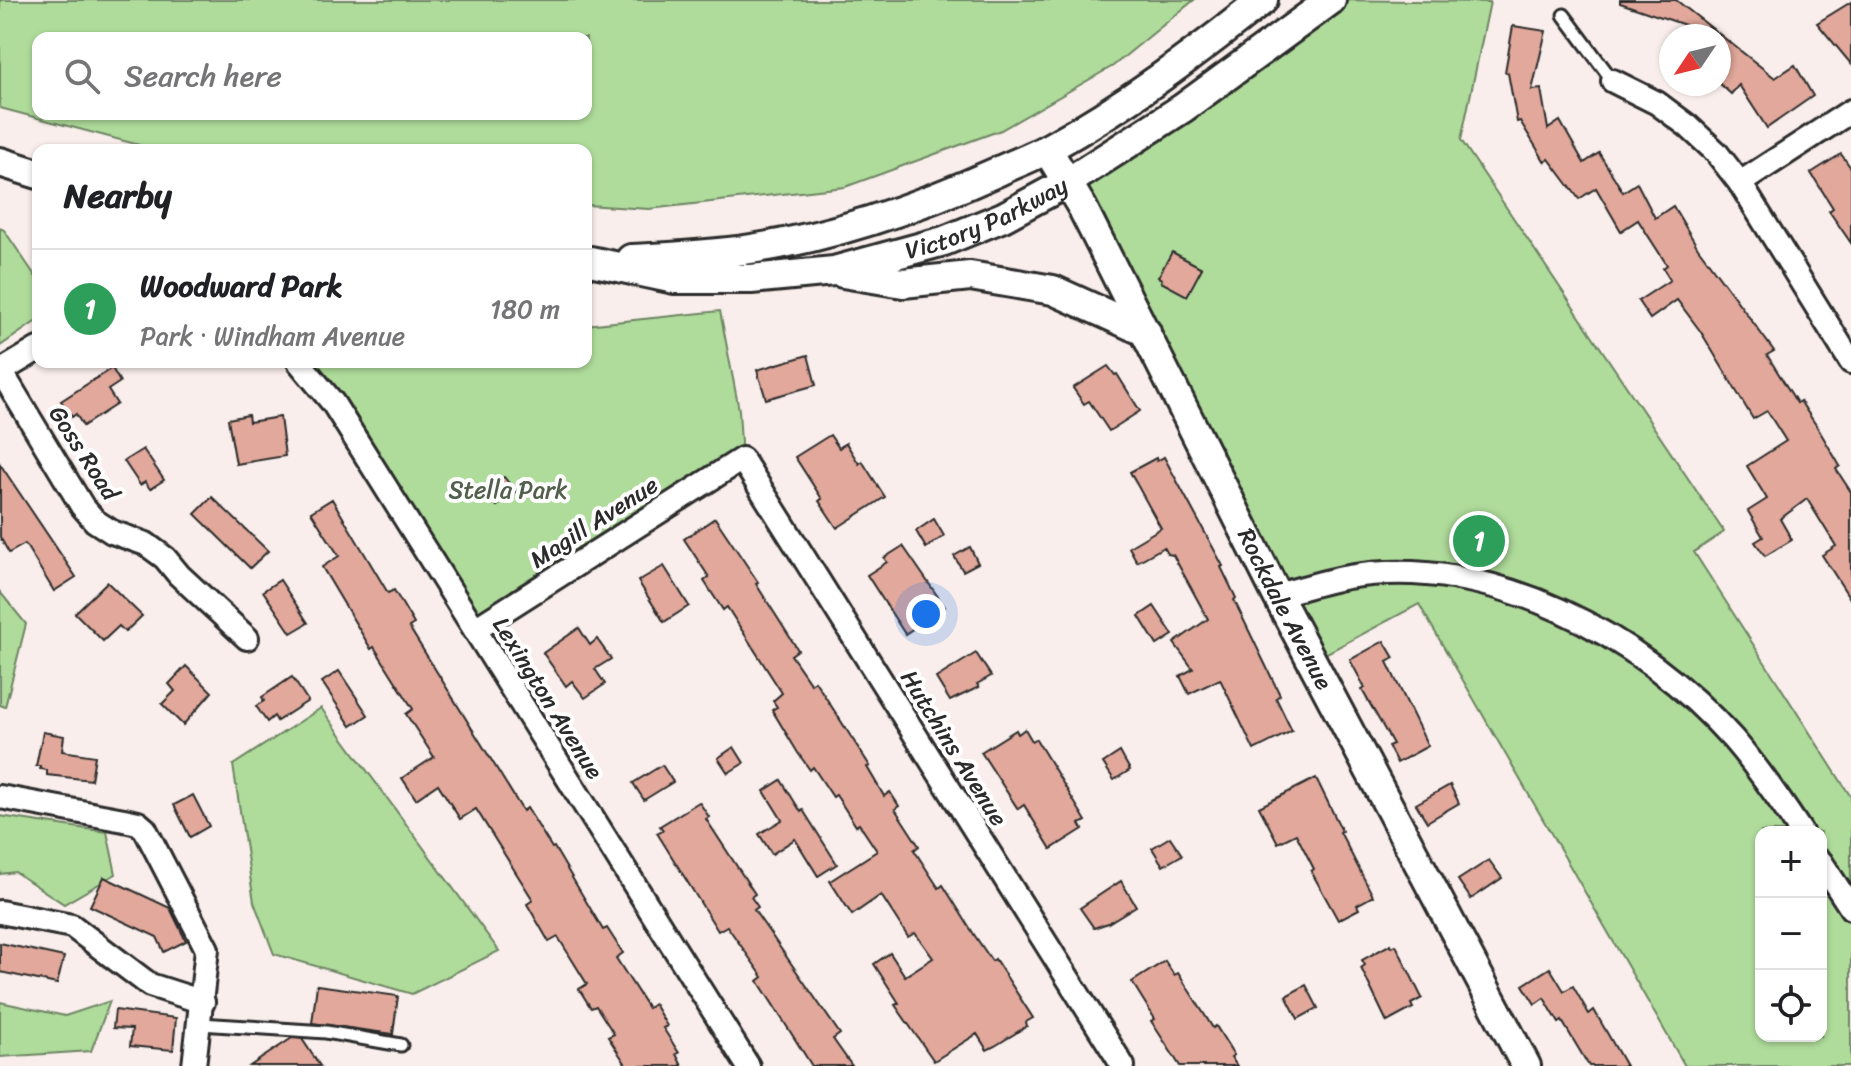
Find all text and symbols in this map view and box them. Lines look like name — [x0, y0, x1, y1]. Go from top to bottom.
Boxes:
north arrow — [1659, 24, 1731, 96]
search box — [32, 32, 592, 120]
text: Search here — [124, 49, 282, 103]
icon: search — [60, 54, 104, 98]
street label: Victory Parkway — [900, 164, 1076, 272]
text: Nearby — [64, 166, 172, 226]
text: Woodward Park — [140, 259, 343, 313]
text: 1 — [84, 286, 96, 332]
text: 180 m — [490, 286, 560, 332]
text: Park · Windham Avenue — [140, 313, 405, 359]
street label: Goss Road — [37, 397, 131, 510]
street label: Magill Avenue — [521, 464, 667, 580]
park label: Stella Park — [448, 469, 568, 511]
pin: 1 — [1453, 511, 1505, 571]
street label: Rockdale Avenue — [1226, 521, 1345, 698]
your location — [906, 594, 946, 634]
street label: Lexington Avenue — [481, 608, 615, 788]
street label: Hutchins Avenue — [889, 661, 1019, 835]
map controls — [1755, 826, 1827, 1042]
button: + — [1755, 826, 1827, 898]
button: − — [1755, 898, 1827, 970]
button: locate — [1755, 970, 1827, 1042]

